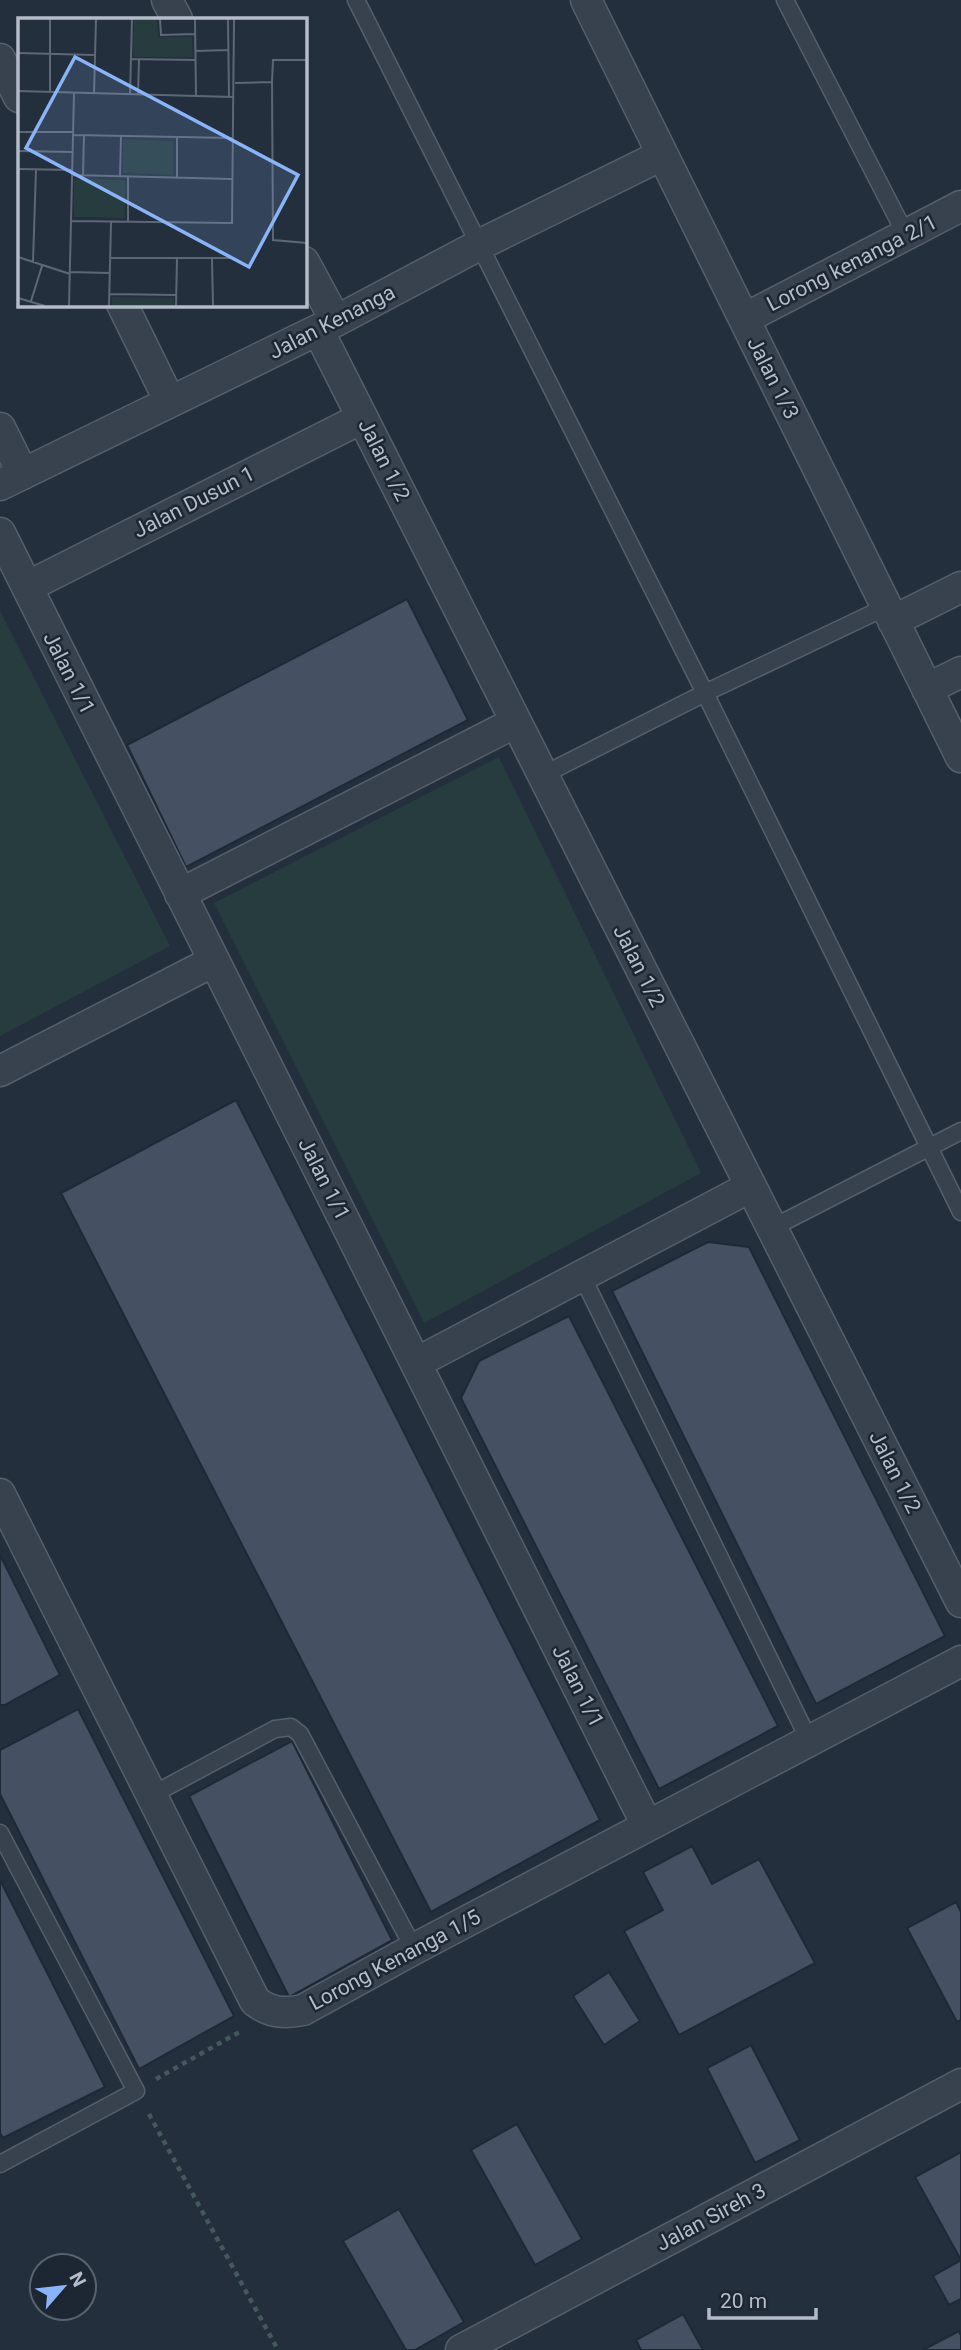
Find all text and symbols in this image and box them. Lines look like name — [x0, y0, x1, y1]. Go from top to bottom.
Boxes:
inset map — [18, 18, 306, 306]
street label: Lorong kenanga 2/1 — [763, 210, 941, 316]
street label: Jalan Kenanga — [265, 280, 399, 364]
street label: Jalan 1/3 — [742, 333, 804, 423]
street label: Jalan 1/2 — [353, 415, 415, 505]
street label: Jalan Dusun 1 — [129, 461, 259, 543]
street label: Jalan 1/1 — [38, 628, 100, 718]
street label: Jalan 1/2 — [608, 921, 670, 1011]
street label: Jalan 1/1 — [293, 1134, 355, 1224]
street label: Jalan 1/2 — [864, 1427, 926, 1517]
street label: Jalan 1/1 — [547, 1641, 609, 1731]
street label: Lorong Kenanga 1/5 — [305, 1905, 485, 2015]
street label: Jalan Sireh 3 — [652, 2178, 770, 2256]
north arrow — [28, 2252, 98, 2322]
text: N — [64, 2268, 91, 2291]
scale bar — [709, 2276, 816, 2320]
text: 20 m — [720, 2289, 767, 2313]

